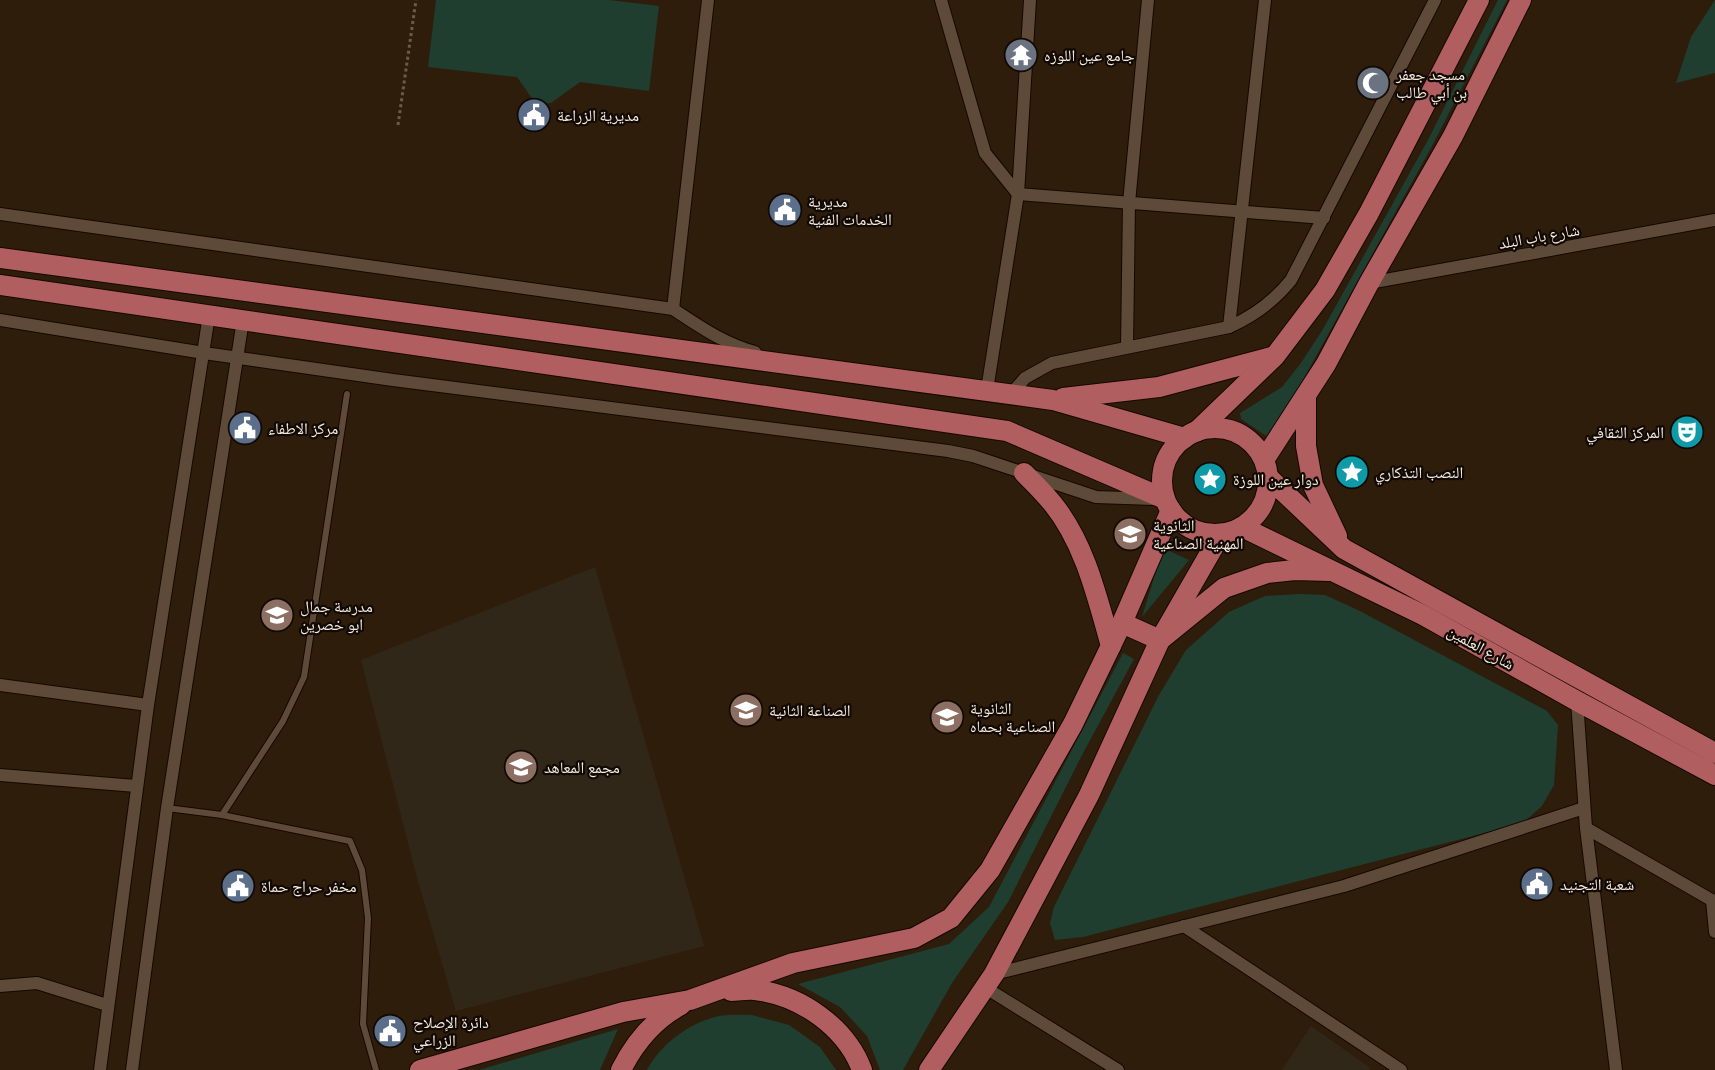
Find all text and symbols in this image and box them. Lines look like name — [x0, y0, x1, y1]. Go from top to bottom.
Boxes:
temple icon: جامع عين اللوزه — [1003, 37, 1039, 73]
place label: جامع عين اللوزه — [1044, 44, 1135, 71]
place label: مسجد جعفر بن أبي طالب — [1395, 63, 1467, 108]
mosque icon: مسجد جعفر بن أبي طالب — [1355, 65, 1391, 101]
public building icon: مديرية الزراعة — [516, 97, 552, 133]
place label: مديرية الزراعة — [557, 104, 639, 131]
place label: مديرية الخدمات الفنية — [808, 190, 892, 235]
public building icon: مديرية الخدمات الفنية — [767, 192, 803, 228]
street label: شارع باب البلد — [1497, 218, 1582, 259]
public building icon: مركز الاطفاء — [227, 410, 263, 446]
theatre icon: المركز الثقافي — [1669, 414, 1705, 450]
place label: مركز الاطفاء — [268, 417, 338, 444]
place label: المركز الثقافي — [1586, 421, 1664, 448]
place icon: النصب التذكاري — [1334, 454, 1370, 490]
place icon: دوار عين اللوزة — [1192, 461, 1228, 497]
place label: النصب التذكاري — [1375, 461, 1463, 488]
place label: دوار عين اللوزة — [1233, 468, 1319, 495]
place label: الثانوية المهنية الصناعية — [1153, 514, 1244, 559]
school or university icon: الثانوية المهنية الصناعية — [1112, 516, 1148, 552]
place label: مدرسة جمال ابو خصرين — [300, 595, 373, 640]
school or university icon: مدرسة جمال ابو خصرين — [259, 597, 295, 633]
street label: شارع العلمين — [1441, 620, 1518, 679]
school or university icon: الصناعة الثانية — [728, 692, 764, 728]
place label: الثانوية الصناعية بحماه — [970, 697, 1055, 742]
place label: الصناعة الثانية — [769, 699, 851, 726]
school or university icon: الثانوية الصناعية بحماه — [929, 699, 965, 735]
school or university icon: مجمع المعاهد — [503, 749, 539, 785]
place label: مجمع المعاهد — [544, 756, 620, 783]
public building icon: شعبة التجنيد — [1519, 866, 1555, 902]
public building icon: مخفر حراج حماة — [220, 868, 256, 904]
place label: شعبة التجنيد — [1560, 873, 1634, 900]
place label: مخفر حراج حماة — [261, 875, 357, 902]
place label: دائرة الإصلاح الزراعي — [413, 1011, 489, 1056]
public building icon: دائرة الإصلاح الزراعي — [372, 1013, 408, 1049]

